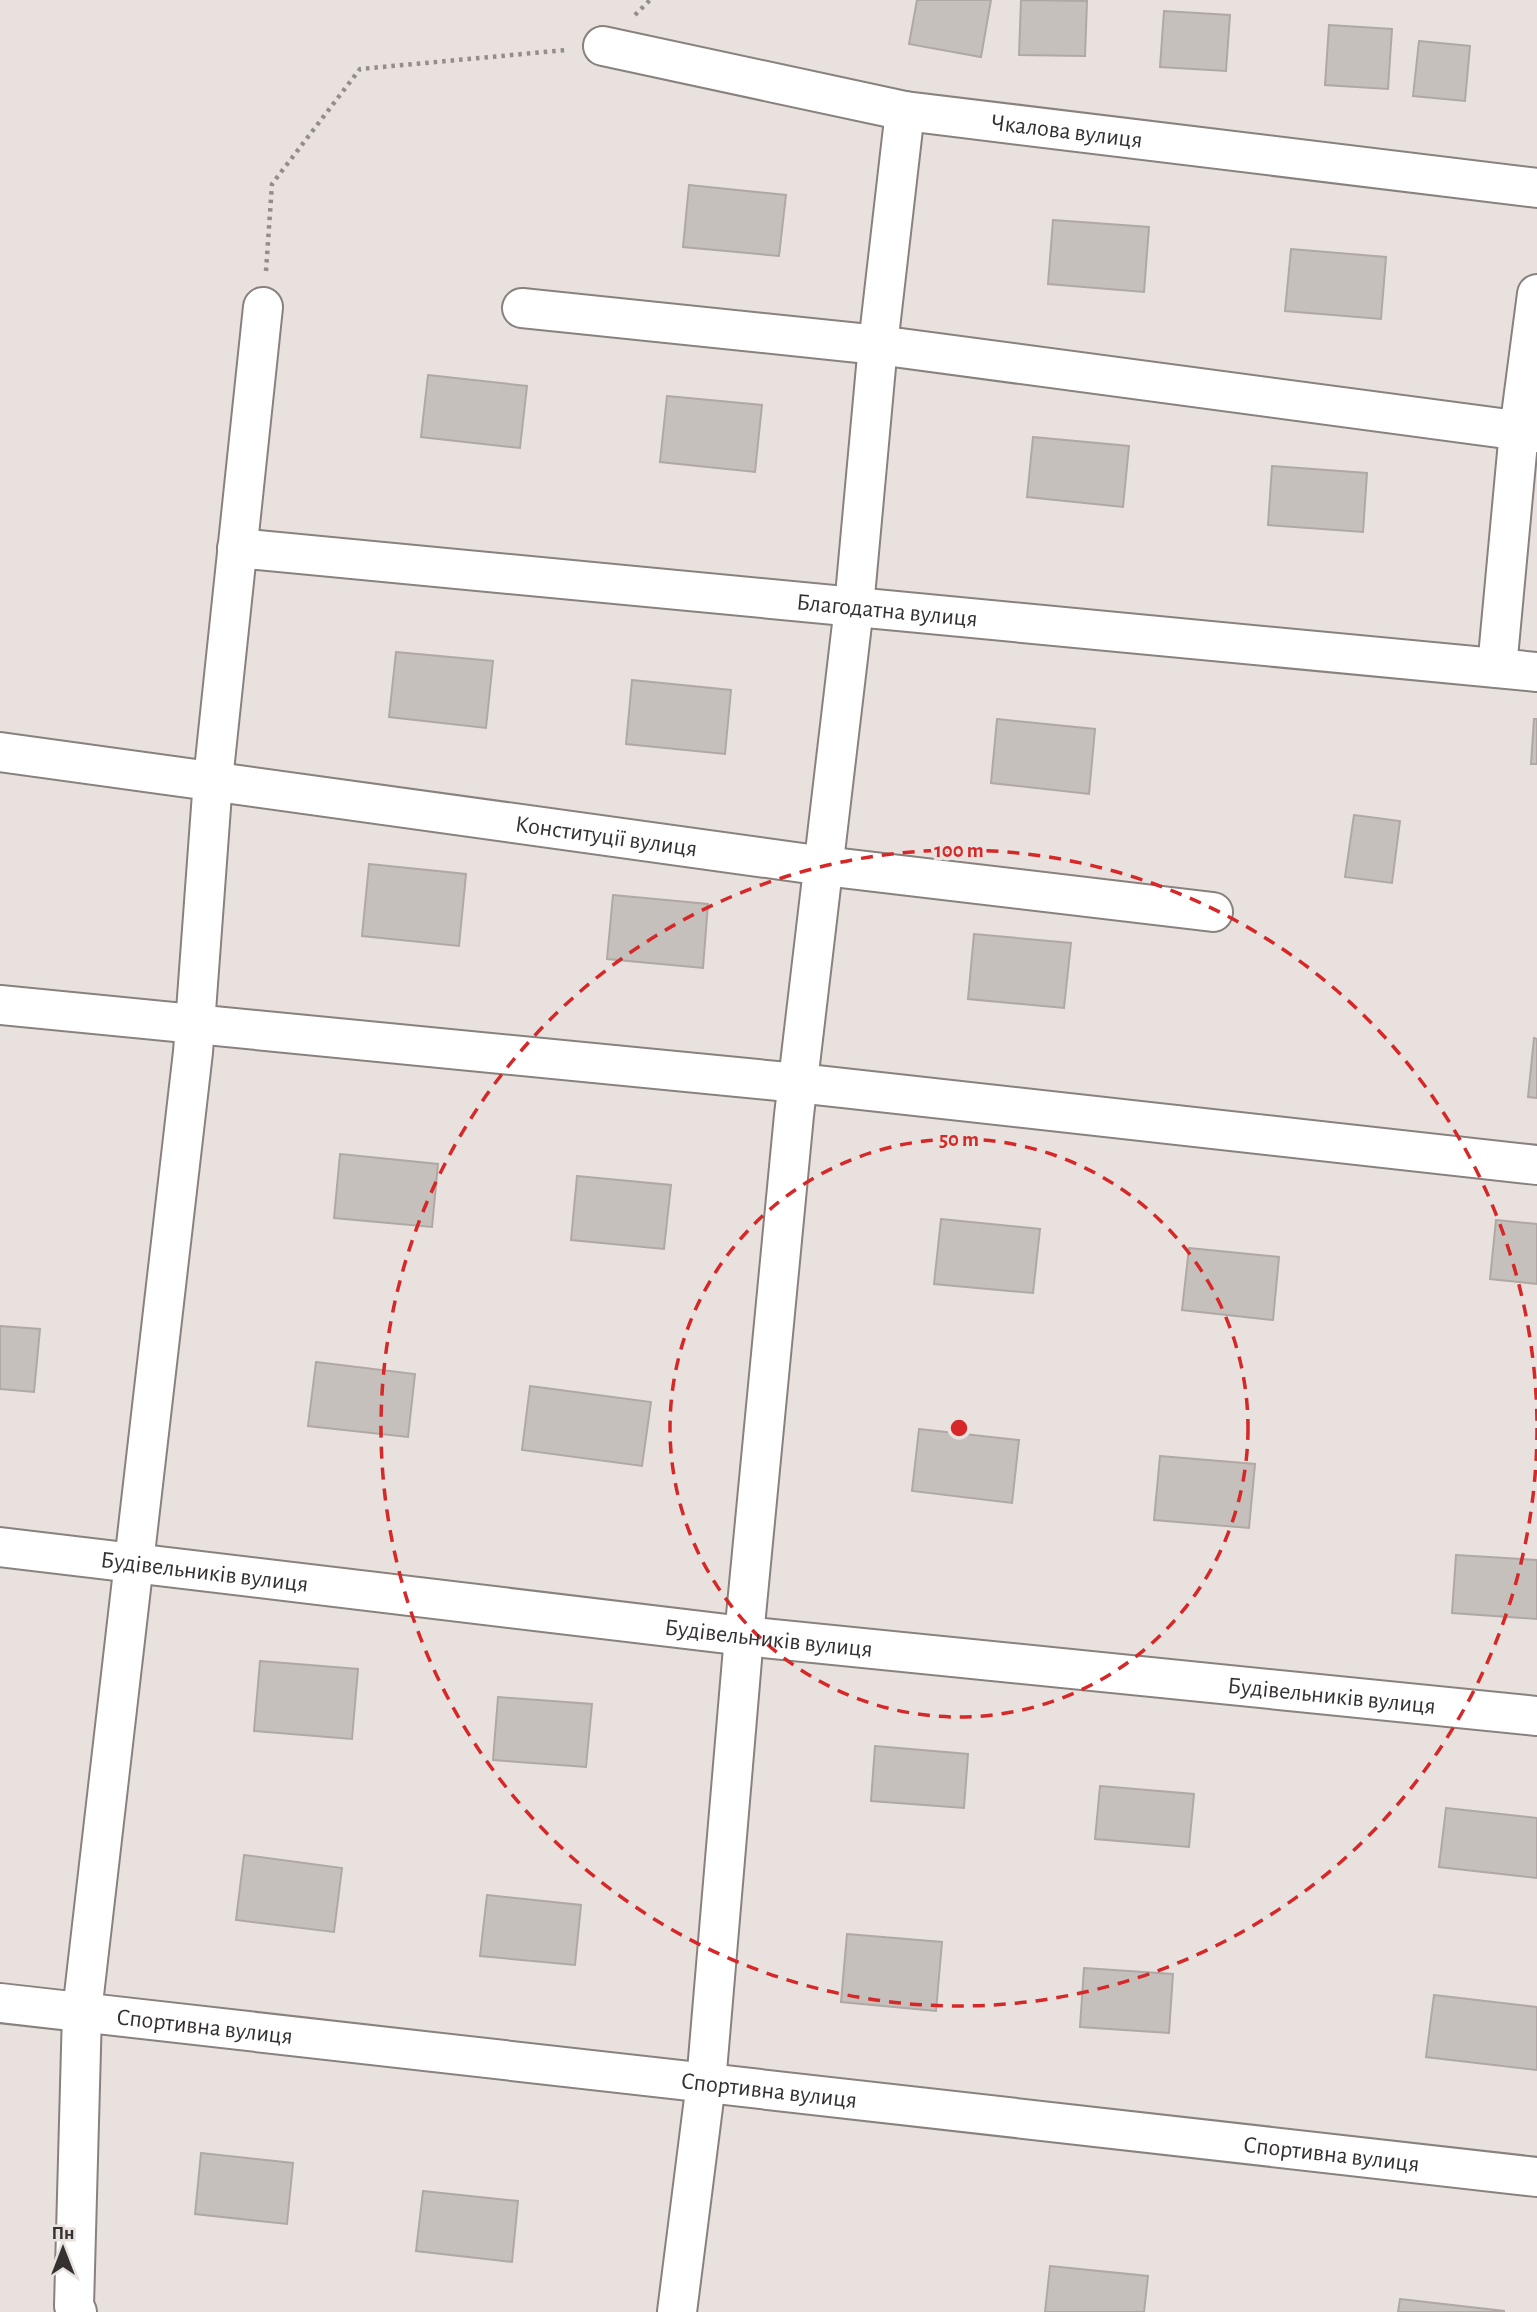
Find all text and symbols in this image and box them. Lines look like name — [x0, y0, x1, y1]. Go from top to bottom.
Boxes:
street label: Чкалова вулиця — [990, 111, 1144, 153]
street label: Благодатна вулиця — [795, 590, 979, 632]
street label: Конституції вулиця — [513, 812, 699, 861]
text: 100 m — [934, 840, 984, 861]
text: 50 m — [939, 1129, 979, 1150]
centre of rings — [947, 1416, 971, 1440]
street label: Будівельників вулиця — [99, 1548, 310, 1597]
street label: Будівельників вулиця — [663, 1616, 874, 1662]
street label: Будівельників вулиця — [1226, 1674, 1437, 1719]
street label: Спортивна вулиця — [115, 2005, 294, 2049]
street label: Спортивна вулиця — [680, 2069, 858, 2113]
street label: Спортивна вулиця — [1242, 2133, 1421, 2177]
north arrow — [28, 2214, 98, 2284]
text: Пн — [51, 2224, 75, 2243]

